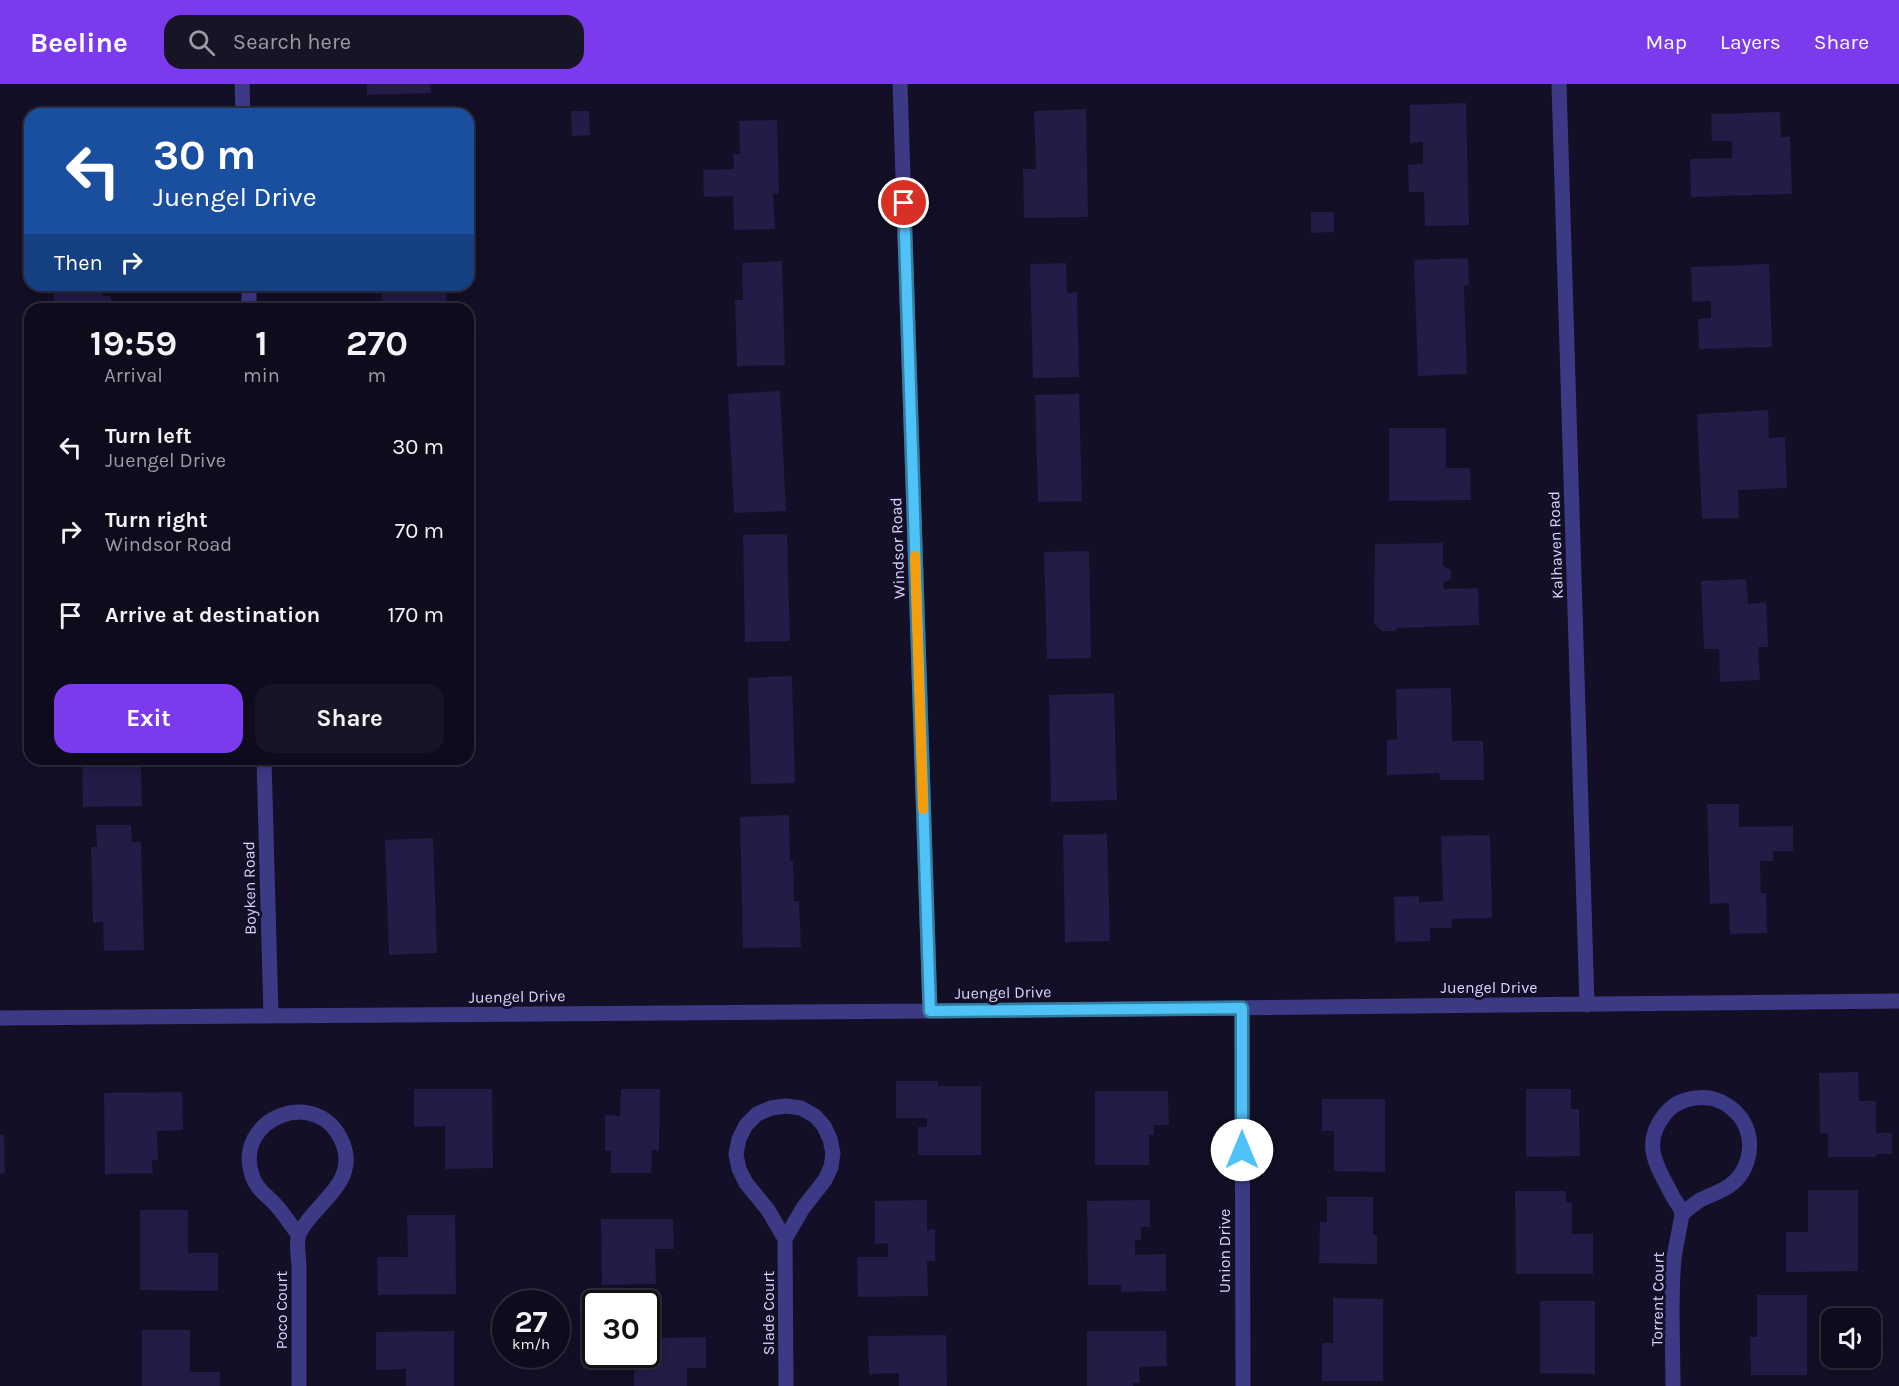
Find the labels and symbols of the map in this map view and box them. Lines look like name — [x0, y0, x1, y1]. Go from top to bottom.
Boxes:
pin — [878, 177, 929, 228]
street label: Kalhaven Road — [1544, 491, 1567, 599]
street label: Windsor Road — [886, 497, 909, 599]
street label: Boyken Road — [239, 841, 260, 935]
street label: Juengel Drive — [1441, 978, 1537, 997]
street label: Juengel Drive — [954, 982, 1052, 1003]
street label: Juengel Drive — [468, 986, 566, 1007]
position arrow — [1210, 1118, 1274, 1182]
street label: Union Drive — [1215, 1209, 1234, 1293]
street label: Torrent Court — [1647, 1251, 1668, 1347]
street label: Poco Court — [272, 1271, 291, 1349]
street label: Slade Court — [759, 1271, 778, 1355]
speed limit sign: 30 — [582, 1290, 660, 1368]

